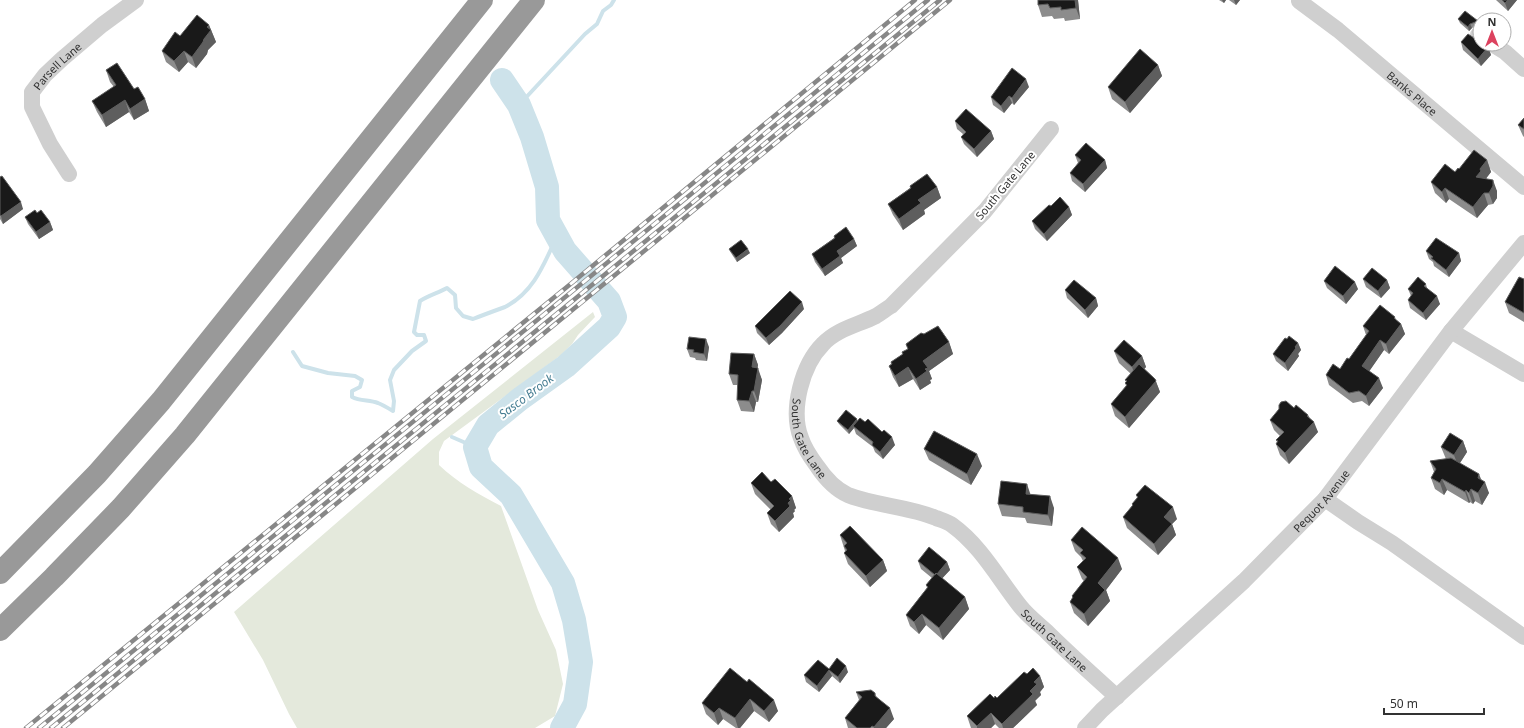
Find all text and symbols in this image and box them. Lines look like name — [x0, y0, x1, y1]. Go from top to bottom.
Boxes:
north arrow — [1472, 12, 1512, 52]
text: N — [1488, 14, 1496, 29]
street label: Parsell Lane — [29, 39, 84, 92]
street label: Banks Place — [1384, 67, 1441, 118]
street label: South Gate Lane — [972, 148, 1038, 222]
water label: Sasco Brook — [495, 369, 558, 422]
street label: South Gate Lane — [789, 398, 831, 481]
street label: Pequot Avenue — [1289, 466, 1352, 535]
street label: South Gate Lane — [1018, 605, 1091, 675]
scale bar — [1384, 690, 1484, 716]
text: 50 m — [1390, 695, 1418, 712]

